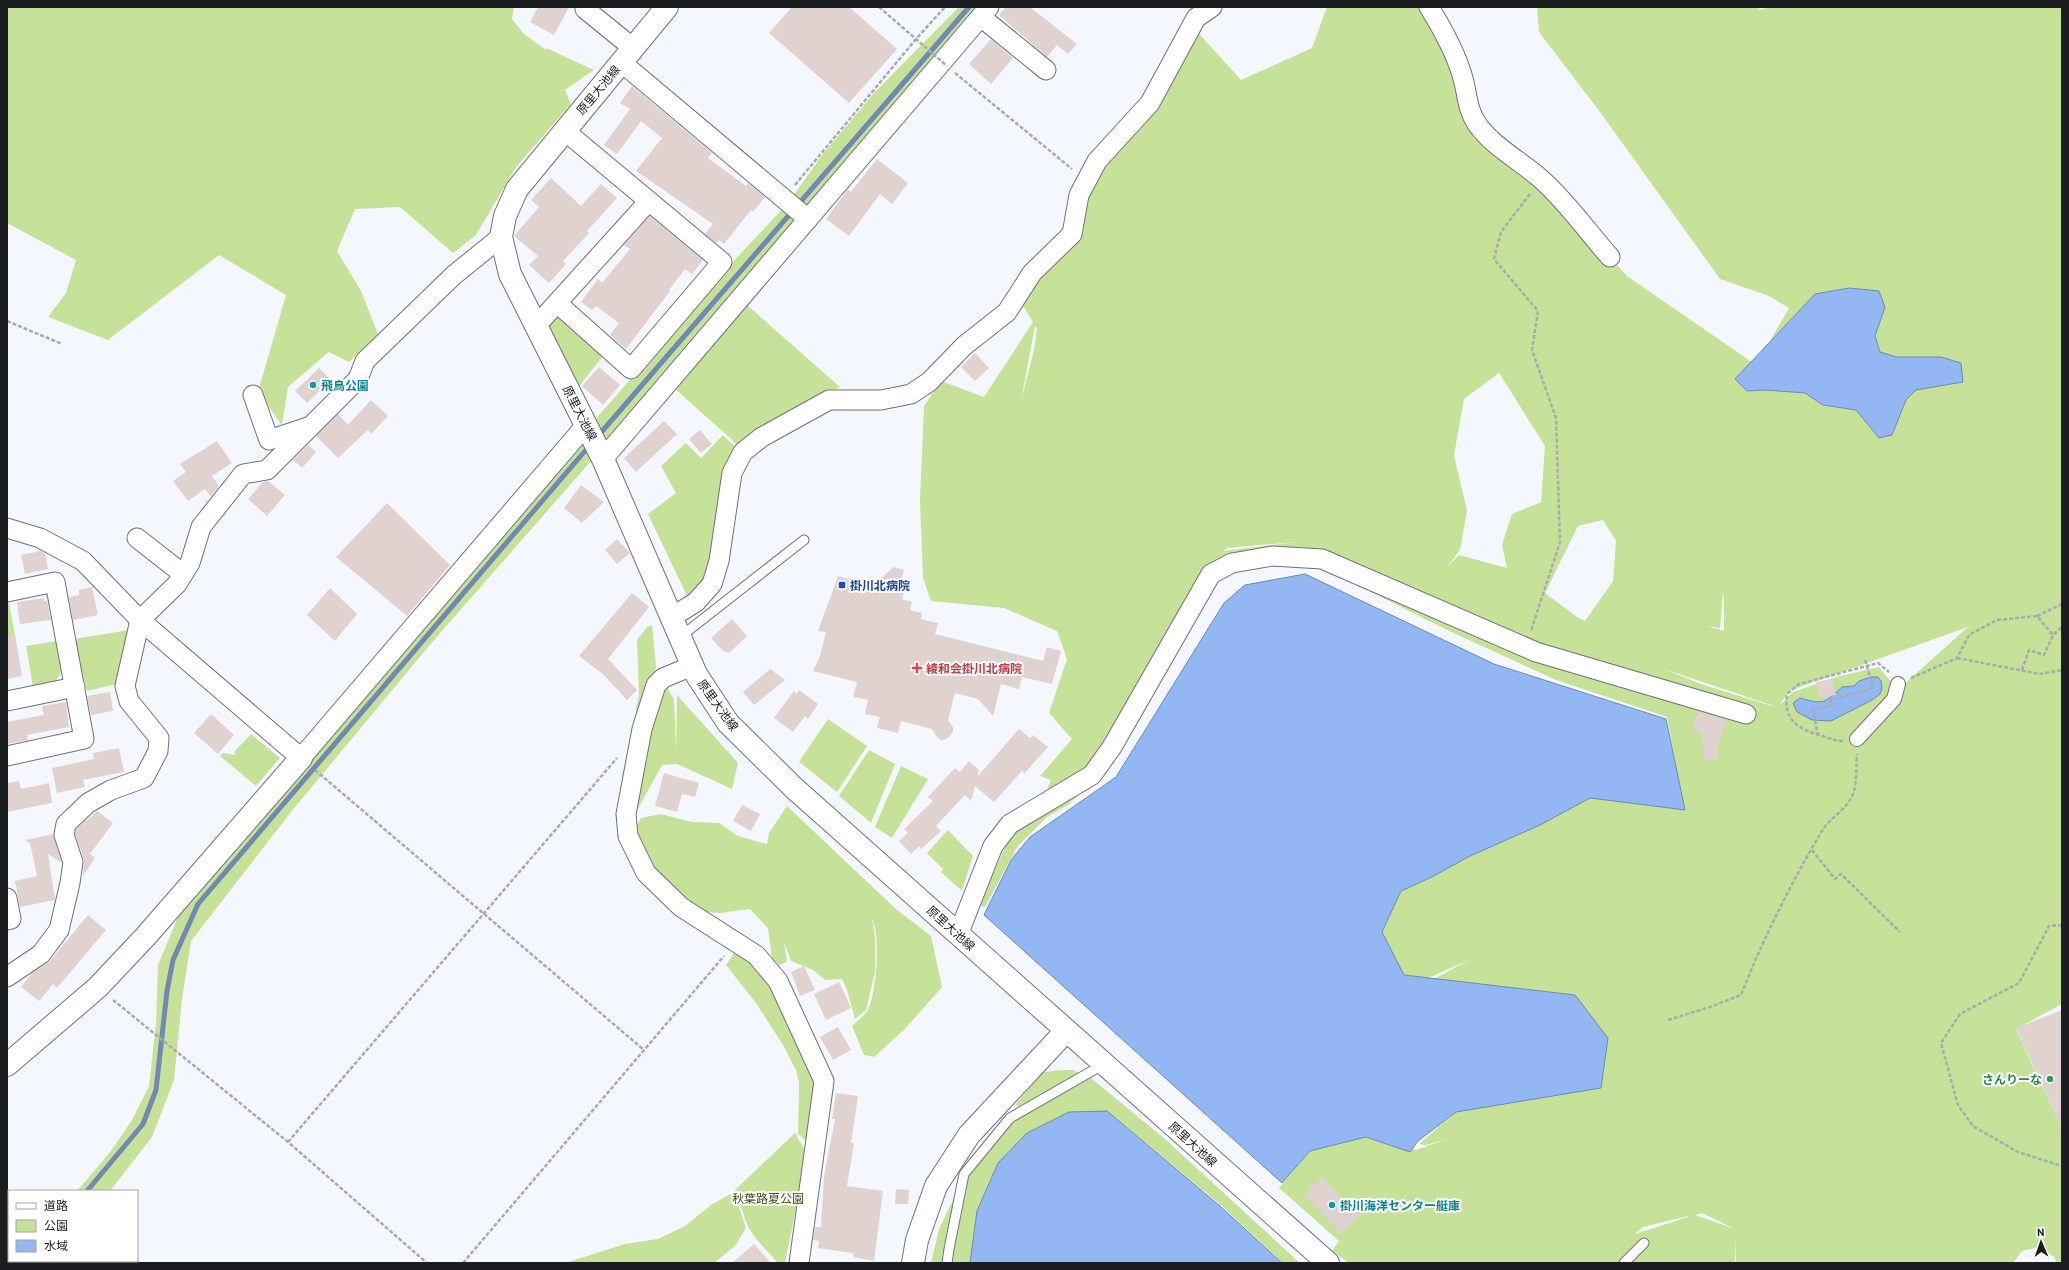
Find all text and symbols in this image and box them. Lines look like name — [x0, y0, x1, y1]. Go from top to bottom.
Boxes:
street label: 原里大池線 — [573, 62, 623, 118]
place label: 飛鳥公園 — [321, 378, 369, 393]
marker: 飛鳥公園 — [308, 380, 318, 390]
street label: 原里大池線 — [560, 383, 600, 443]
place label: 掛川北病院 — [850, 578, 910, 593]
marker: 掛川北病院 — [837, 580, 847, 590]
place label: 綾和会掛川北病院 — [926, 661, 1022, 676]
marker: 綾和会掛川北病院 — [911, 662, 923, 674]
street label: 原里大池線 — [694, 676, 742, 734]
street label: 原里大池線 — [924, 902, 978, 954]
place label: さんりーな — [1982, 1072, 2042, 1087]
marker: さんりーな — [2045, 1074, 2055, 1084]
street label: 原里大池線 — [1166, 1118, 1220, 1170]
legend — [8, 1190, 138, 1262]
park label: 秋葉路夏公園 — [732, 1191, 804, 1206]
text: 道路 — [44, 1198, 68, 1213]
place label: 掛川海洋センター艇庫 — [1340, 1198, 1460, 1213]
marker: 掛川海洋センター艇庫 — [1327, 1200, 1337, 1210]
text: 公園 — [44, 1218, 68, 1233]
north arrow — [2021, 1222, 2061, 1262]
text: N — [2037, 1225, 2045, 1239]
text: 水域 — [44, 1238, 68, 1253]

